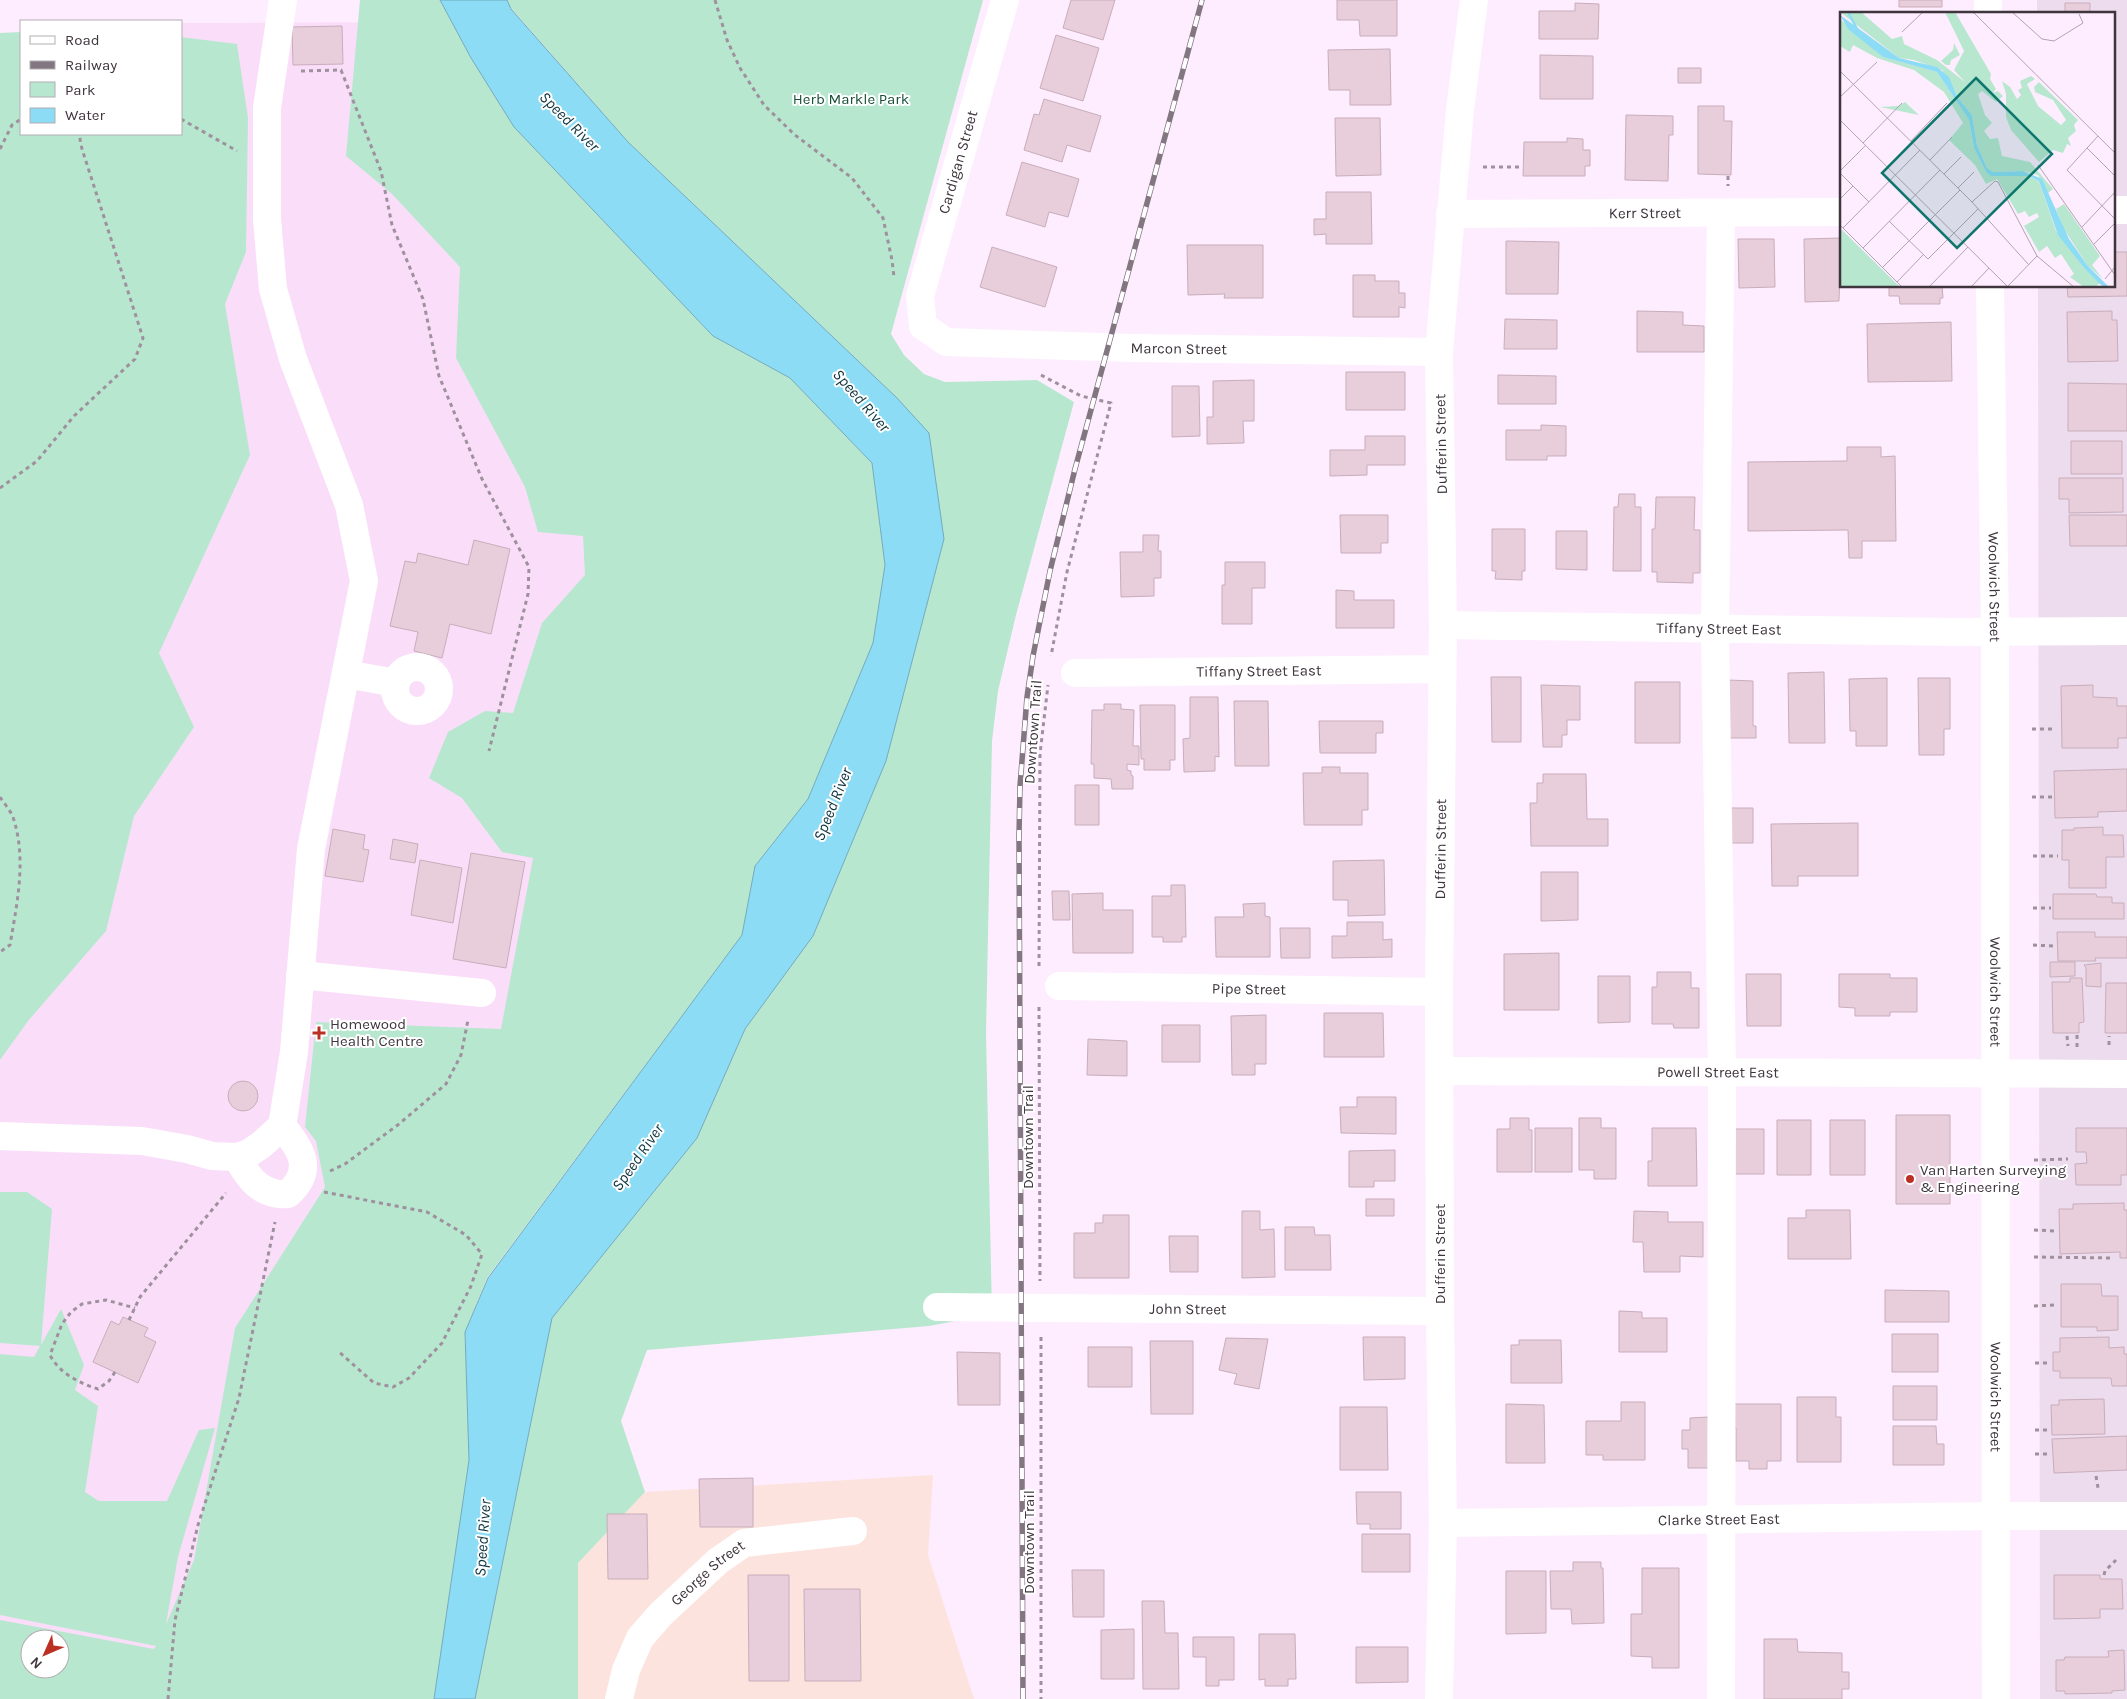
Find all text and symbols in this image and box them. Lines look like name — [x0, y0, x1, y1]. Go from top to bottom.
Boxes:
inset map — [1840, 12, 2114, 288]
legend — [20, 20, 182, 135]
text: Road — [65, 31, 100, 49]
text: Railway — [65, 56, 117, 74]
text: Park — [65, 81, 95, 99]
water label: Speed River — [536, 87, 604, 156]
park label: Herb Markle Park — [793, 90, 909, 108]
text: Water — [65, 106, 106, 124]
street label: Cardigan Street — [935, 108, 981, 216]
street label: Kerr Street — [1609, 204, 1682, 222]
street label: Marcon Street — [1131, 339, 1227, 358]
water label: Speed River — [829, 365, 894, 436]
street label: Dufferin Street — [1431, 393, 1451, 494]
street label: Woolwich Street — [1985, 532, 2004, 643]
street label: Tiffany Street East — [1656, 619, 1782, 639]
street label: Tiffany Street East — [1196, 661, 1322, 681]
street label: Downtown Trail — [1020, 679, 1046, 785]
water label: Speed River — [809, 764, 856, 844]
street label: Dufferin Street — [1431, 798, 1450, 900]
street label: Woolwich Street — [1986, 937, 2004, 1048]
street label: Pipe Street — [1212, 979, 1286, 999]
place label: Homewood Health Centre — [330, 1015, 423, 1050]
marker: Homewood Health Centre — [312, 1026, 326, 1040]
street label: Powell Street East — [1657, 1063, 1779, 1081]
street label: Downtown Trail — [1019, 1085, 1037, 1189]
water label: Speed River — [607, 1120, 668, 1194]
place label: Van Harten Surveying & Engineering — [1920, 1161, 2067, 1196]
marker: Van Harten Surveying & Engineering — [1904, 1173, 1916, 1185]
street label: Dufferin Street — [1431, 1203, 1449, 1304]
street label: John Street — [1149, 1300, 1227, 1318]
street label: Woolwich Street — [1987, 1342, 2005, 1453]
street label: Downtown Trail — [1020, 1490, 1038, 1594]
water label: Speed River — [470, 1498, 495, 1577]
street label: Clarke Street East — [1658, 1510, 1780, 1529]
street label: George Street — [667, 1536, 748, 1609]
north arrow — [20, 1629, 70, 1679]
text: N — [27, 1653, 46, 1672]

